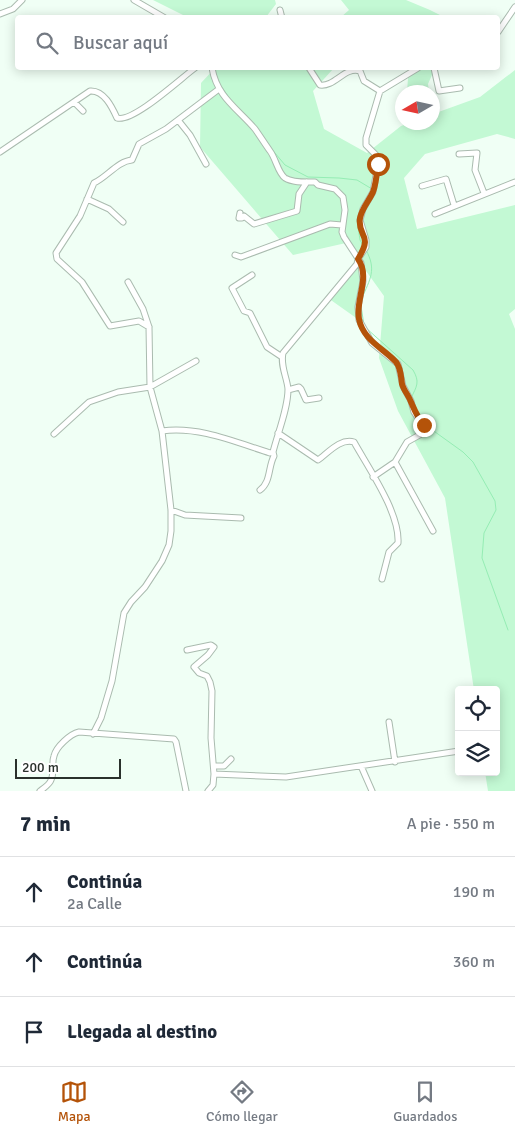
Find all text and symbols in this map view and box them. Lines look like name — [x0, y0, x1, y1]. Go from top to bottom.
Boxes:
search box — [15, 15, 500, 70]
icon: search — [33, 29, 61, 57]
text: Buscar aquí — [73, 31, 168, 55]
north arrow — [395, 85, 440, 130]
route start — [367, 153, 390, 176]
route end — [413, 414, 436, 437]
map controls — [455, 686, 500, 776]
button: locate — [455, 686, 500, 731]
button: layers — [455, 731, 500, 776]
scale bar — [15, 756, 121, 779]
text: 200 m — [22, 759, 59, 776]
text: 7 min — [20, 811, 71, 837]
text: A pie · 550 m — [407, 814, 495, 834]
text: Continúa — [67, 870, 142, 894]
icon: ahead — [20, 878, 48, 906]
text: 190 m — [453, 882, 495, 902]
text: 2a Calle — [67, 894, 122, 914]
icon: ahead — [20, 948, 48, 976]
text: Continúa — [67, 950, 142, 974]
text: 360 m — [453, 952, 495, 972]
icon: arrive — [20, 1018, 48, 1046]
text: Llegada al destino — [67, 1020, 217, 1044]
tab: Mapa — [58, 1078, 91, 1125]
tab: Cómo llegar — [206, 1078, 278, 1125]
tab: Guardados — [393, 1078, 457, 1125]

